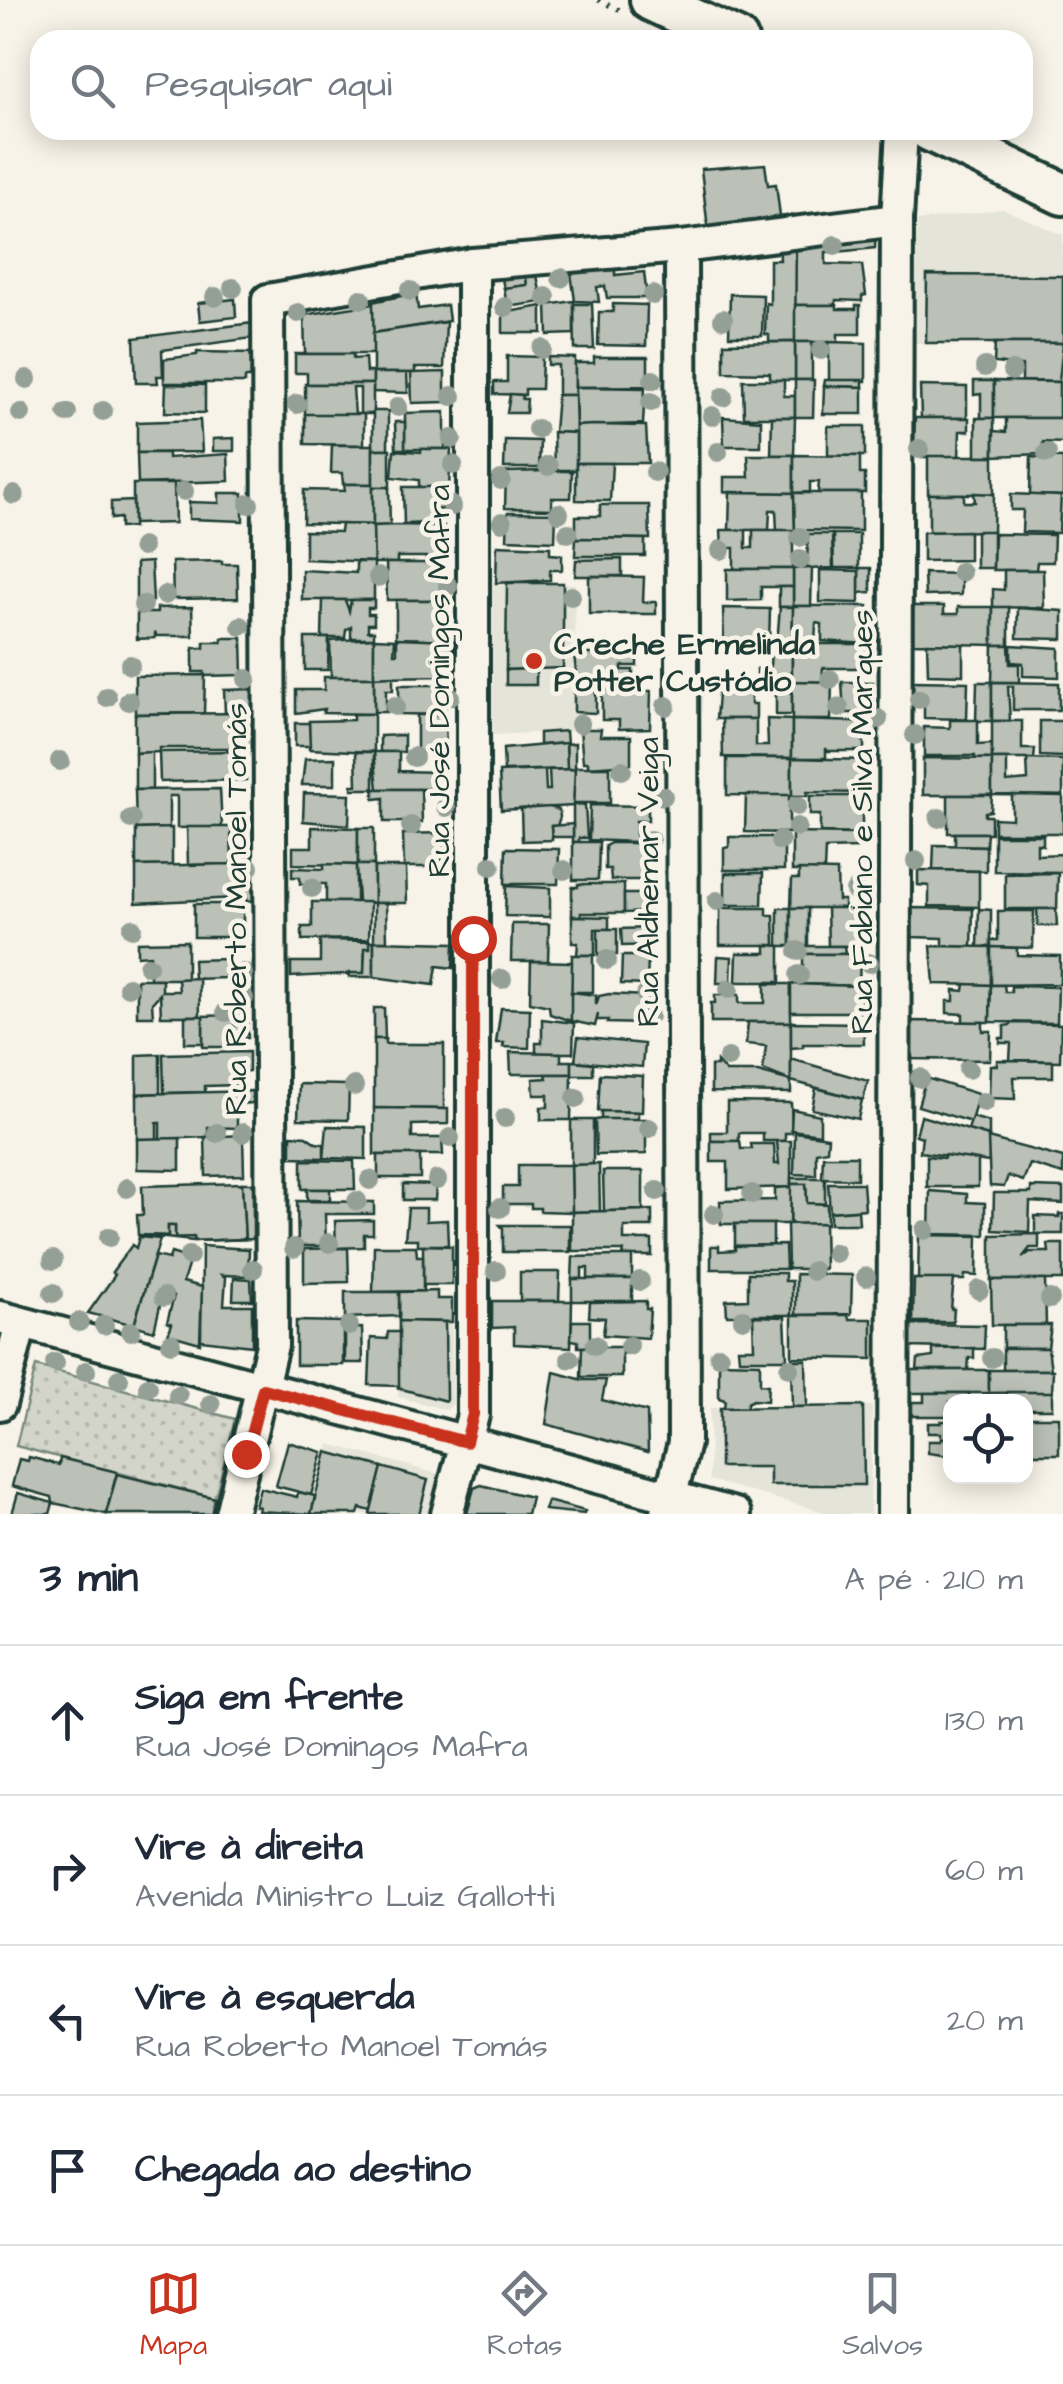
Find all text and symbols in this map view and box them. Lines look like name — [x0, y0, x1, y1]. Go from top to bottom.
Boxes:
search box — [30, 30, 1033, 140]
icon: search — [65, 58, 120, 113]
text: Pesquisar aqui — [145, 59, 392, 111]
street label: Rua José Domingos Mafra — [417, 485, 462, 877]
street label: Rua Fabiano e Silva Marques — [840, 609, 885, 1035]
place label: Creche Ermelinda Potter Custódio — [554, 622, 816, 704]
marker: Creche Ermelinda Potter Custódio — [523, 650, 545, 672]
street label: Rua Roberto Manoel Tomás — [214, 703, 259, 1115]
street label: Rua Aldhemar Veiga — [626, 737, 671, 1027]
route start — [451, 916, 497, 962]
map controls — [943, 1394, 1033, 1484]
button: locate — [943, 1394, 1033, 1484]
route end — [224, 1432, 270, 1478]
text: 3 min — [40, 1550, 138, 1608]
text: A pé · 210 m — [844, 1557, 1023, 1602]
text: Siga em frente — [135, 1672, 404, 1724]
icon: ahead — [40, 1693, 95, 1748]
text: 130 m — [945, 1698, 1023, 1743]
text: Rua José Domingos Mafra — [135, 1724, 528, 1769]
text: Vire à direita — [135, 1822, 363, 1874]
icon: right — [40, 1843, 95, 1898]
text: 60 m — [945, 1848, 1023, 1893]
text: Avenida Ministro Luiz Gallotti — [135, 1874, 555, 1919]
text: Vire à esquerda — [135, 1972, 415, 2024]
icon: left — [40, 1993, 95, 2048]
text: 20 m — [947, 1998, 1023, 2043]
text: Rua Roberto Manoel Tomás — [135, 2024, 548, 2069]
icon: arrive — [40, 2143, 95, 2198]
text: Chegada ao destino — [135, 2144, 471, 2196]
tab: Mapa — [140, 2266, 207, 2365]
tab: Rotas — [487, 2266, 562, 2365]
tab: Salvos — [842, 2266, 923, 2365]

